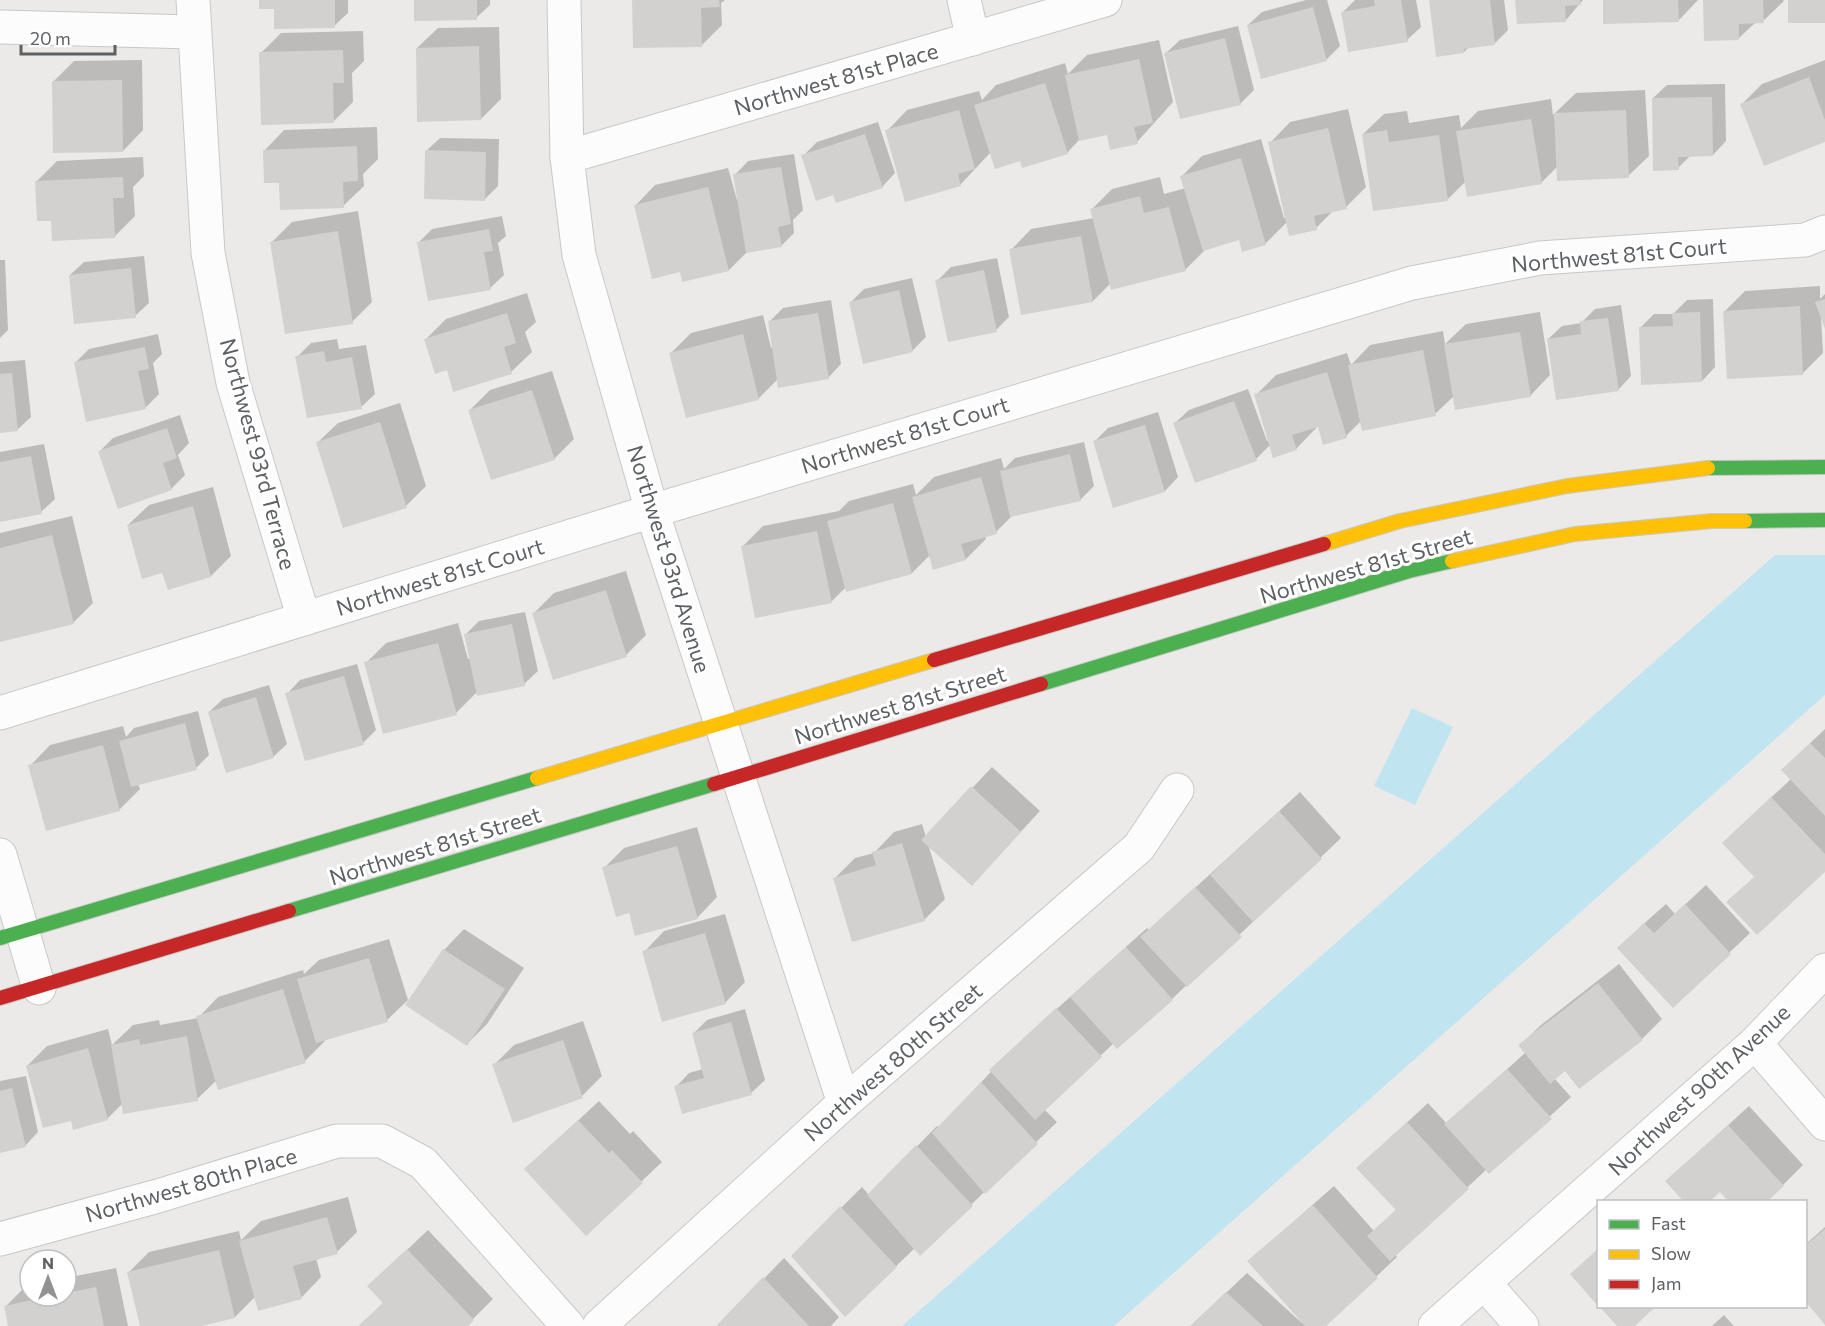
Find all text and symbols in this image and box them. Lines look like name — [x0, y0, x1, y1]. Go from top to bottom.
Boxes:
scale bar — [21, 18, 116, 56]
text: 20 m — [30, 27, 71, 49]
street label: Northwest 81st Place — [731, 36, 941, 121]
street label: Northwest 81st Court — [1510, 232, 1728, 277]
street label: Northwest 93rd Terrace — [215, 335, 302, 573]
street label: Northwest 81st Court — [798, 390, 1012, 479]
street label: Northwest 93rd Avenue — [622, 442, 717, 676]
street label: Northwest 81st Street — [1256, 522, 1475, 609]
street label: Northwest 81st Court — [333, 532, 547, 621]
street label: Northwest 81st Street — [791, 659, 1009, 750]
street label: Northwest 81st Street — [326, 800, 544, 891]
street label: Northwest 80th Street — [798, 977, 987, 1146]
street label: Northwest 90th Avenue — [1602, 998, 1795, 1181]
street label: Northwest 80th Place — [82, 1141, 300, 1228]
legend — [1597, 1200, 1807, 1308]
text: Fast — [1651, 1212, 1686, 1234]
text: Slow — [1651, 1242, 1691, 1264]
north arrow — [18, 1248, 78, 1308]
text: N — [42, 1253, 54, 1272]
text: Jam — [1651, 1272, 1681, 1294]

